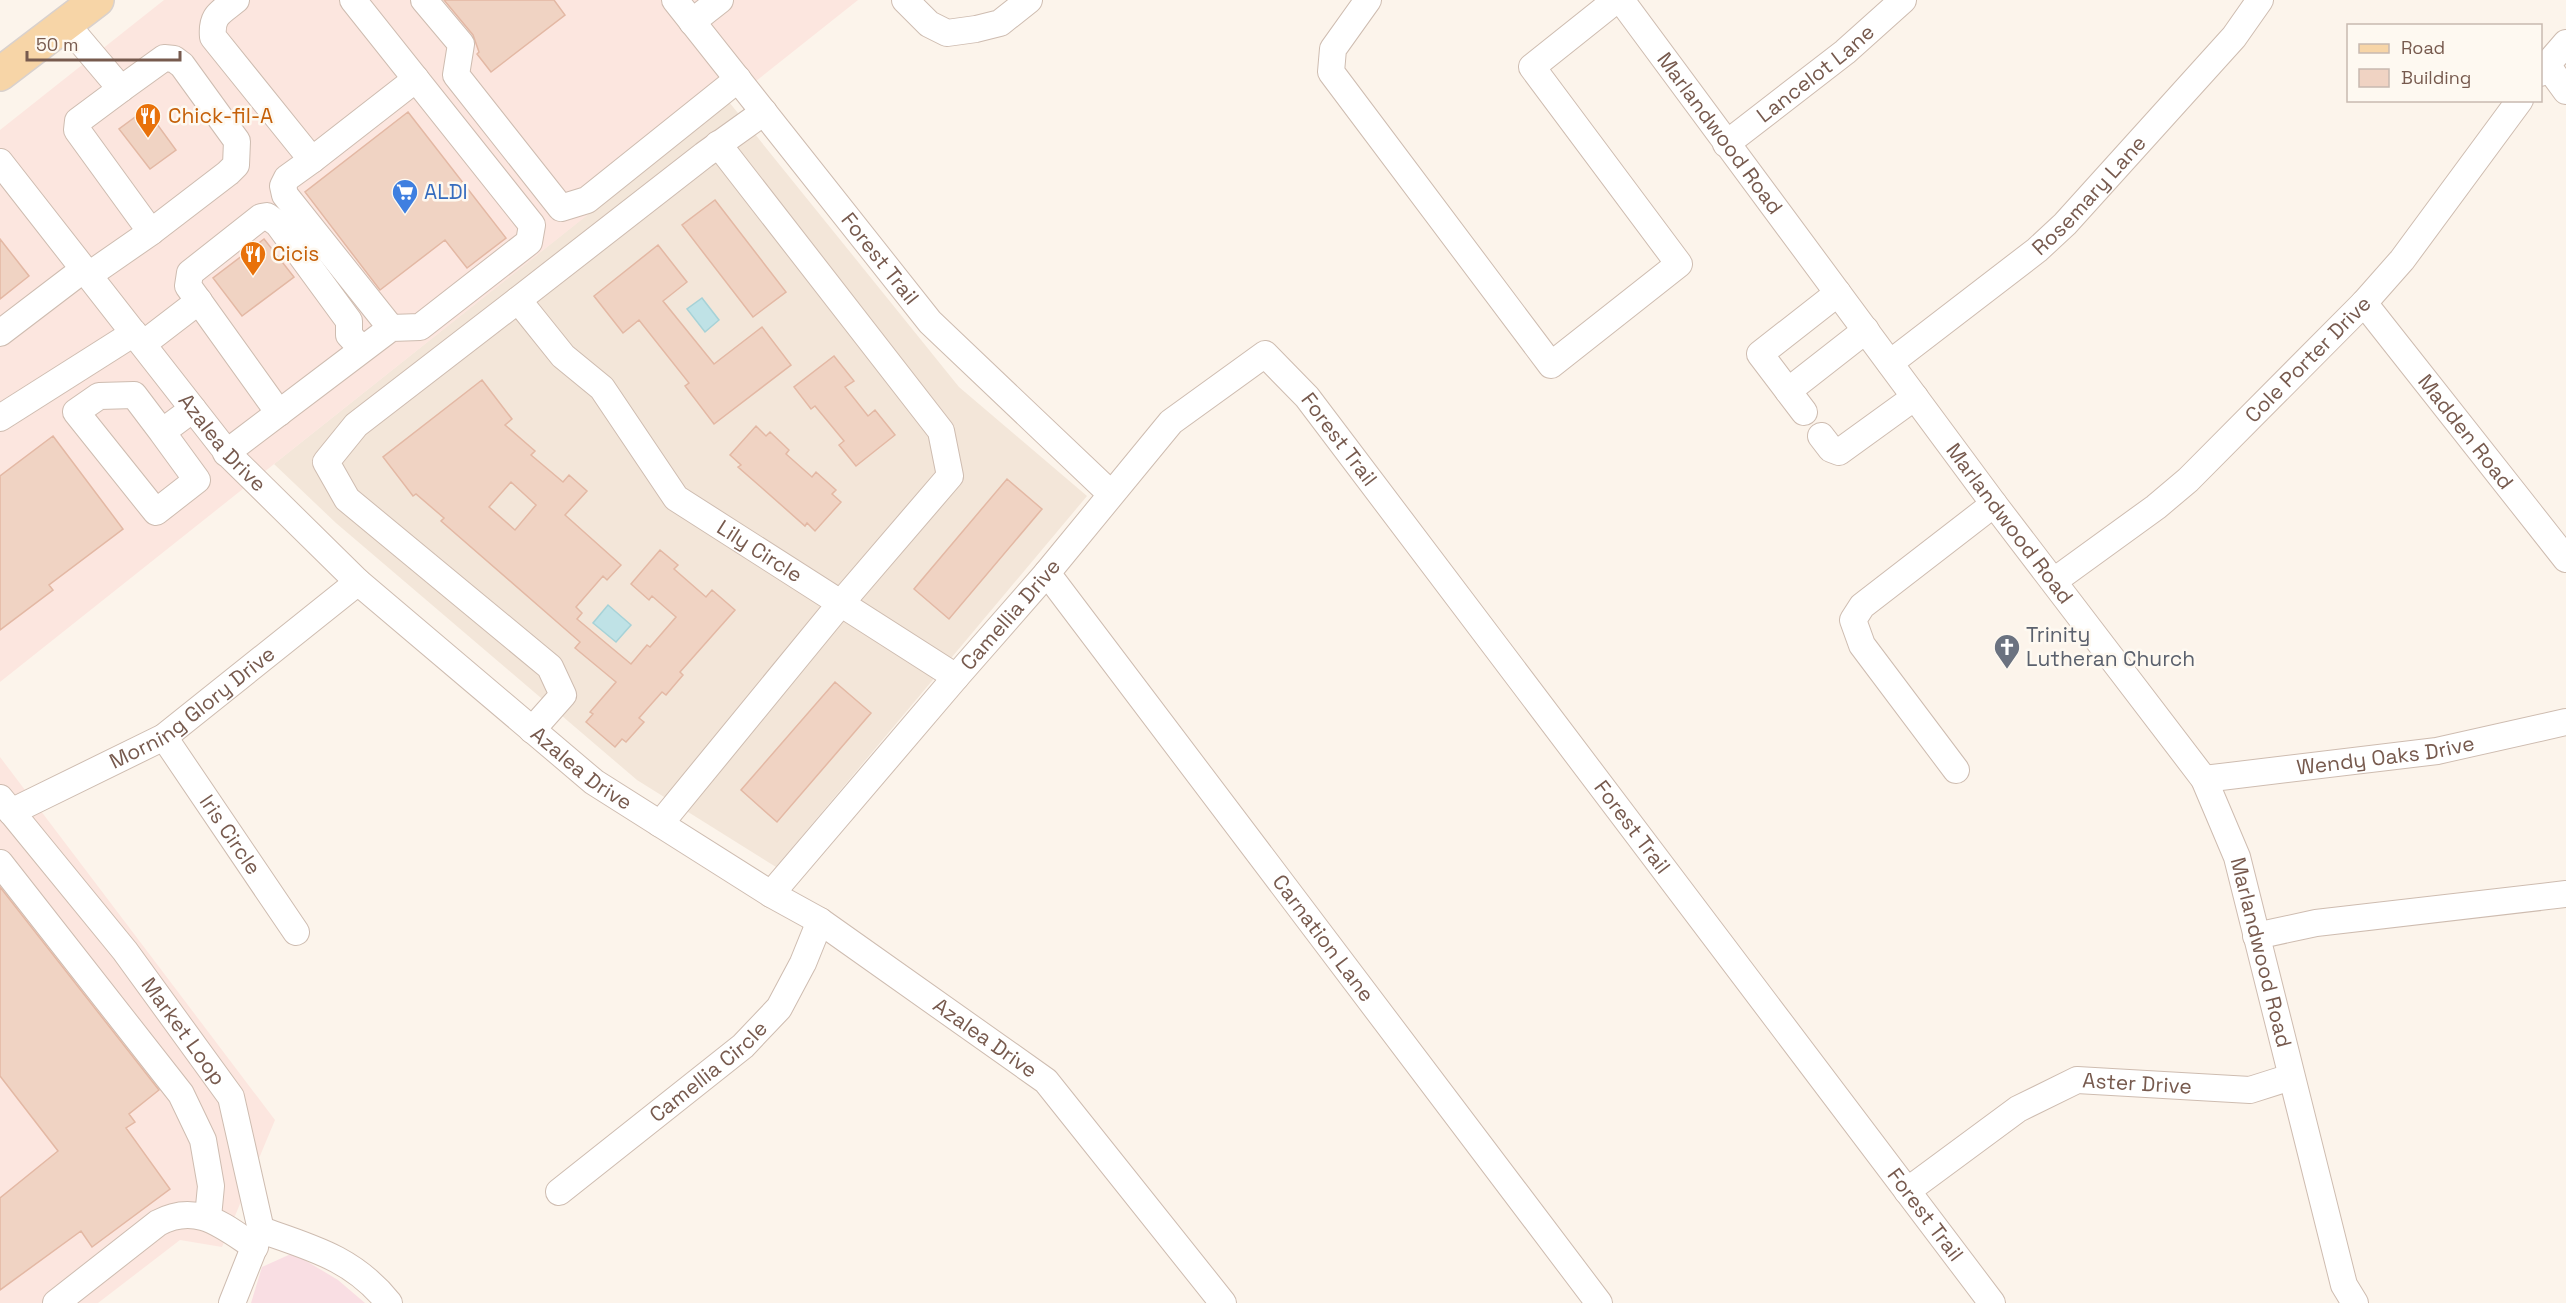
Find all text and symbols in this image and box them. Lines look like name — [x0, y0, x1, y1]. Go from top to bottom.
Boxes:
street label: Lancelot Lane — [1751, 18, 1880, 128]
scale bar — [27, 24, 180, 62]
legend — [2347, 24, 2542, 102]
text: 50 m — [36, 33, 78, 56]
text: Road — [2401, 36, 2445, 59]
street label: Marlandwood Road — [1651, 47, 1789, 220]
text: Building — [2401, 66, 2471, 89]
restaurant icon: Chick-fil-A — [133, 101, 163, 139]
place label: Chick-fil-A — [168, 102, 273, 129]
street label: Rosemary Lane — [2026, 129, 2152, 261]
supermarket icon: ALDI — [390, 177, 420, 215]
place label: ALDI — [424, 178, 468, 205]
street label: Forest Trail — [835, 207, 925, 310]
restaurant icon: Cicis — [238, 239, 268, 277]
place label: Cicis — [272, 240, 319, 267]
street label: Cole Porter Drive — [2239, 290, 2376, 428]
street label: Madden Road — [2412, 368, 2520, 494]
street label: Forest Trail — [1295, 387, 1383, 491]
street label: Azalea Drive — [173, 388, 272, 497]
street label: Marlandwood Road — [1940, 437, 2079, 609]
street label: Lily Circle — [712, 514, 808, 588]
street label: Camellia Drive — [954, 553, 1066, 676]
place label: Trinity Lutheran Church — [2026, 621, 2195, 672]
church icon: Trinity Lutheran Church — [1992, 632, 2022, 670]
street label: Morning Glory Drive — [105, 640, 280, 775]
street label: Azalea Drive — [525, 720, 637, 816]
street label: Wendy Oaks Drive — [2295, 729, 2477, 781]
street label: Forest Trail — [1589, 775, 1677, 879]
street label: Iris Circle — [194, 789, 267, 880]
street label: Marlandwood Road — [2225, 854, 2298, 1050]
street label: Carnation Lane — [1267, 869, 1380, 1007]
street label: Market Loop — [136, 972, 232, 1090]
street label: Azalea Drive — [928, 991, 1043, 1084]
street label: Camellia Circle — [644, 1015, 773, 1128]
street label: Aster Drive — [2082, 1066, 2193, 1100]
street label: Forest Trail — [1882, 1162, 1970, 1267]

